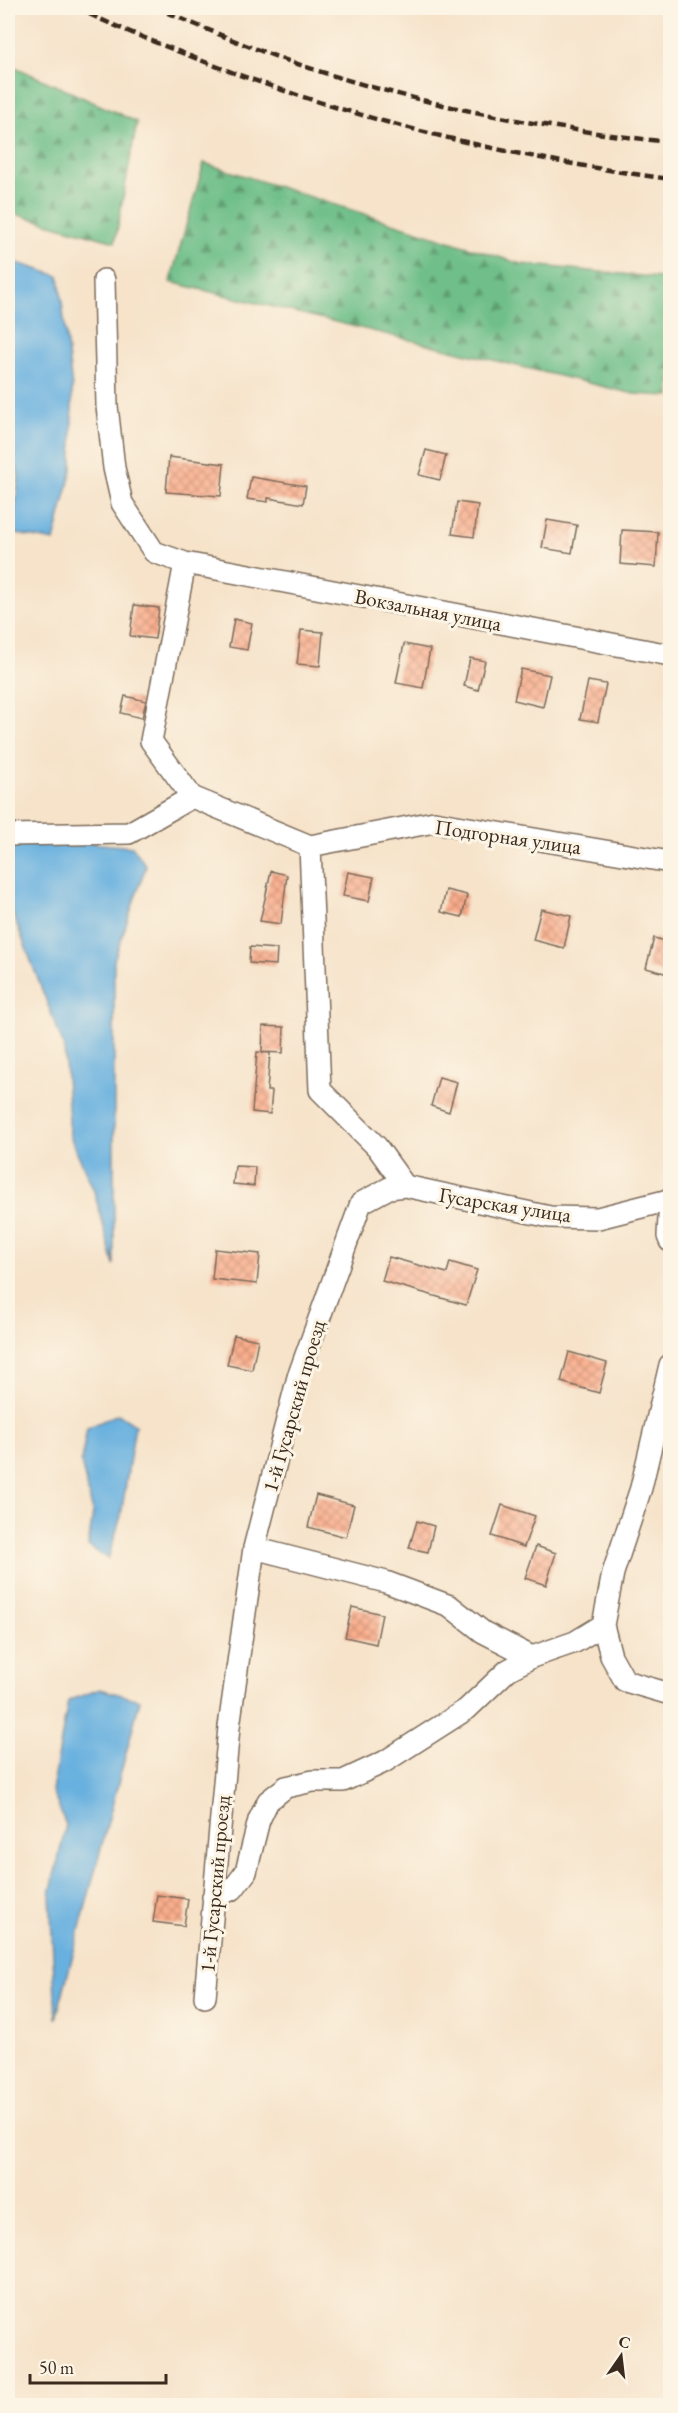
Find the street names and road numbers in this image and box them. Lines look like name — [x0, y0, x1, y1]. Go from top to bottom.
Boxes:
street label: Вокзальная улица — [352, 582, 504, 637]
street label: Подгорная улица — [433, 813, 584, 860]
street label: Гусарская улица — [437, 1181, 574, 1228]
street label: 1-й Гусарский проезд — [256, 1316, 331, 1495]
street label: 1-й Гусарский проезд — [193, 1794, 236, 1974]

